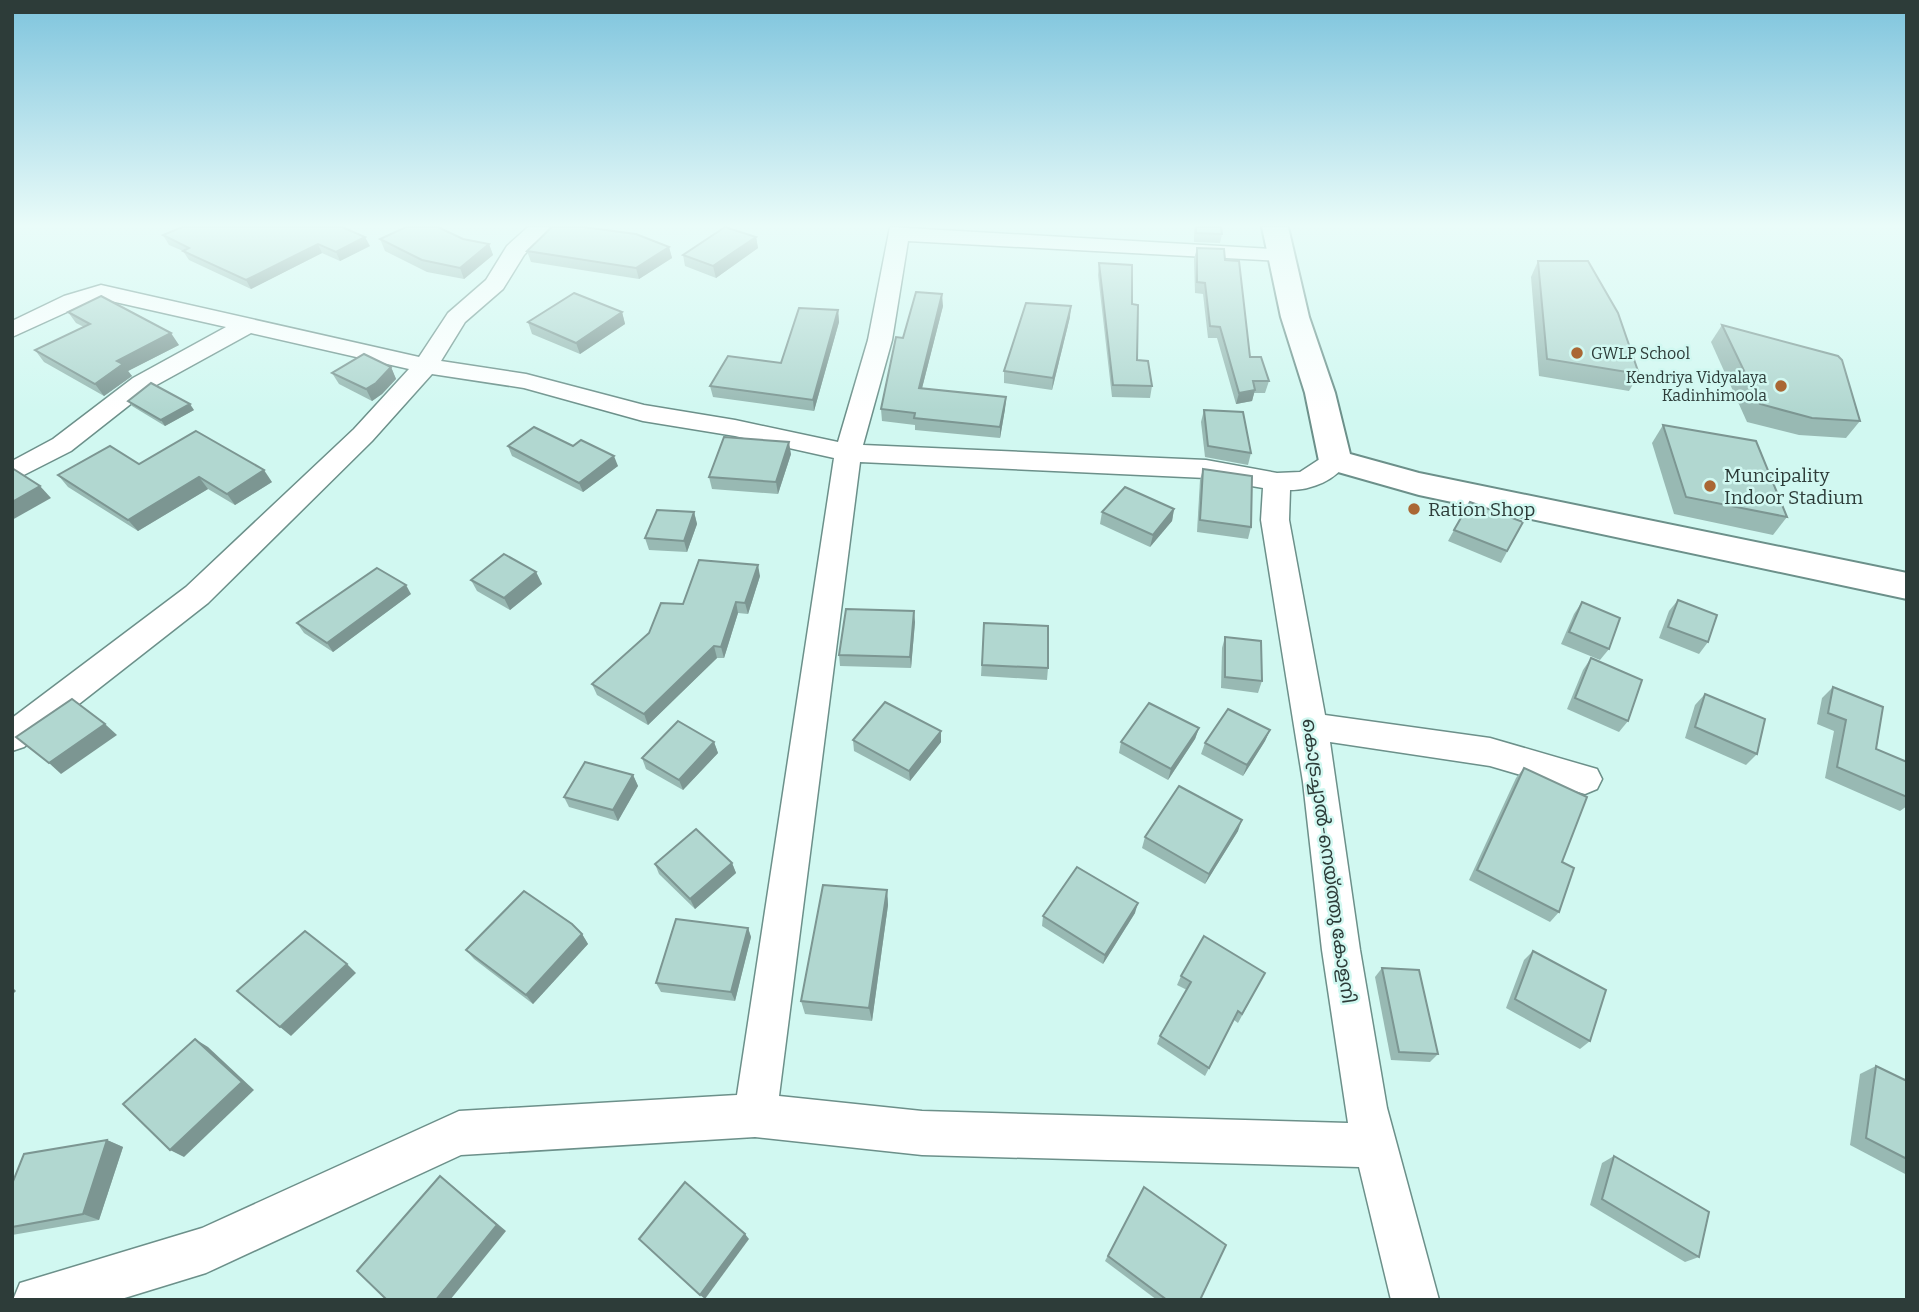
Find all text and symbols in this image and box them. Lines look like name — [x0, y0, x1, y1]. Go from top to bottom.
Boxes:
place label: GWLP School — [1591, 344, 1690, 363]
marker: GWLP School — [1569, 345, 1585, 361]
place label: Kendriya Vidyalaya Kadinhimoola — [1626, 368, 1767, 405]
marker: Kendriya Vidyalaya Kadinhimoola — [1773, 378, 1789, 394]
place label: Muncipality Indoor Stadium — [1724, 464, 1863, 509]
marker: Muncipality Indoor Stadium — [1702, 478, 1718, 494]
place label: Ration Shop — [1428, 498, 1535, 521]
marker: Ration Shop — [1406, 501, 1422, 517]
street label: കൊട്രച്ചാൽ-നെയ്ത്തു കോളനി — [1297, 717, 1360, 1005]

